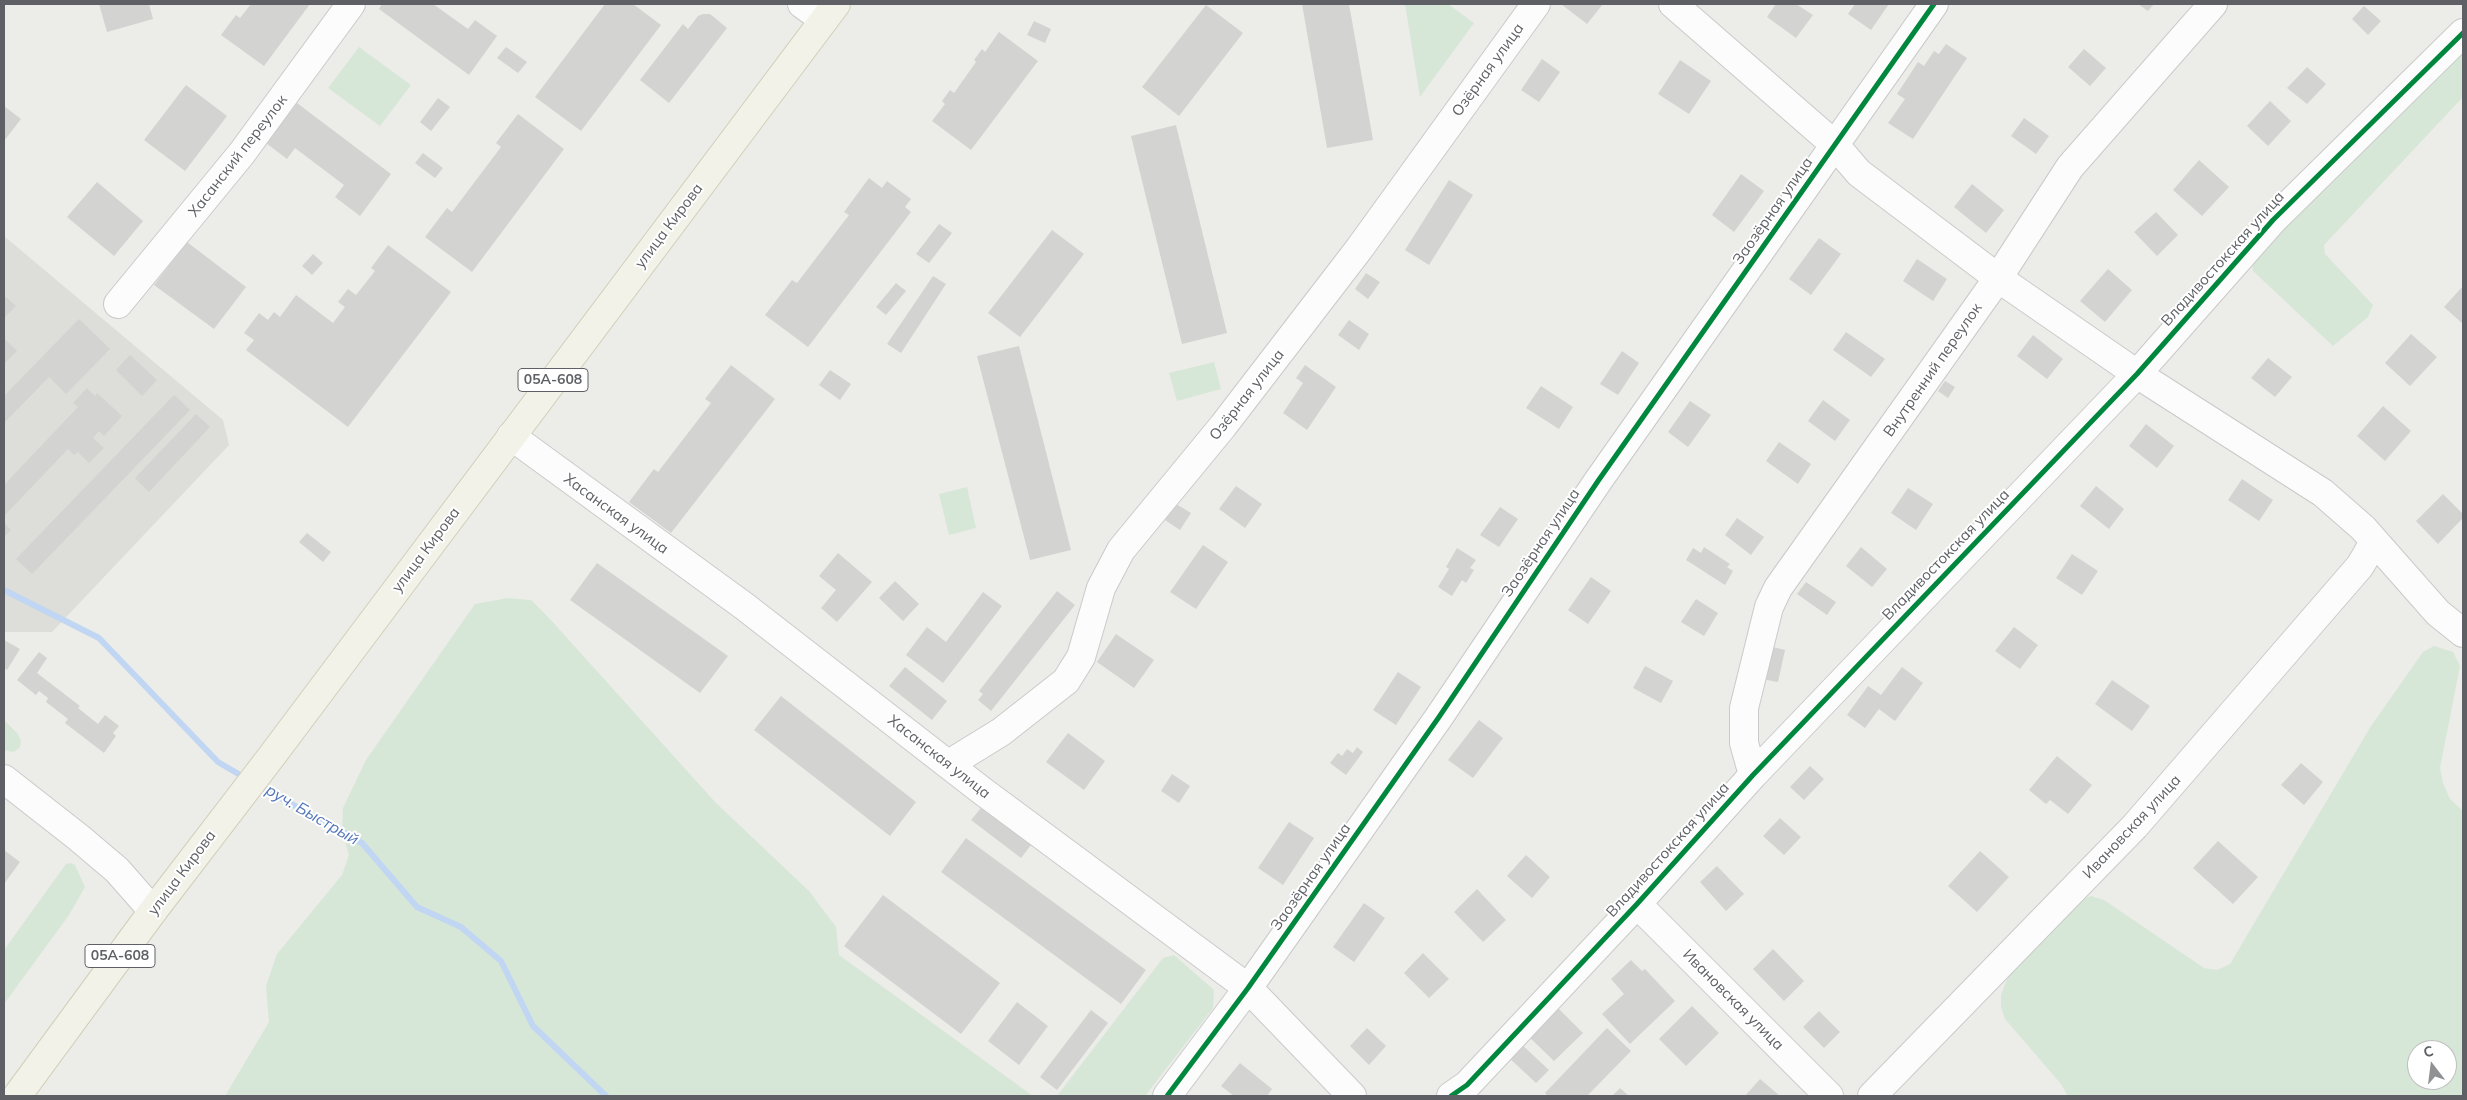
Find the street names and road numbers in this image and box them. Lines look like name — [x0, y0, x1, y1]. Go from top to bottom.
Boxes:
street label: Озёрная улица — [1448, 20, 1528, 120]
street label: Хасанский переулок — [185, 91, 291, 221]
street label: Заозёрная улица — [1729, 154, 1817, 268]
street label: улица Кирова — [631, 180, 707, 272]
street label: Владивостокская улица — [2158, 188, 2288, 330]
street label: Внутренний переулок — [1880, 300, 1986, 440]
street label: Озёрная улица — [1206, 346, 1288, 444]
road number: 05А-608 — [518, 368, 588, 392]
street label: Хасанская улица — [560, 470, 672, 558]
street label: Заозёрная улица — [1498, 485, 1584, 601]
street label: Владивостокская улица — [1879, 486, 2013, 624]
street label: улица Кирова — [388, 504, 464, 596]
street label: Хасанская улица — [884, 711, 994, 803]
street label: Ивановская улица — [2079, 771, 2185, 883]
street label: Владивостокская улица — [1603, 779, 1733, 921]
street label: Заозёрная улица — [1267, 820, 1355, 934]
street label: улица Кирова — [144, 827, 220, 919]
road number: 05А-608 — [85, 944, 155, 968]
street label: Ивановская улица — [1679, 946, 1787, 1054]

